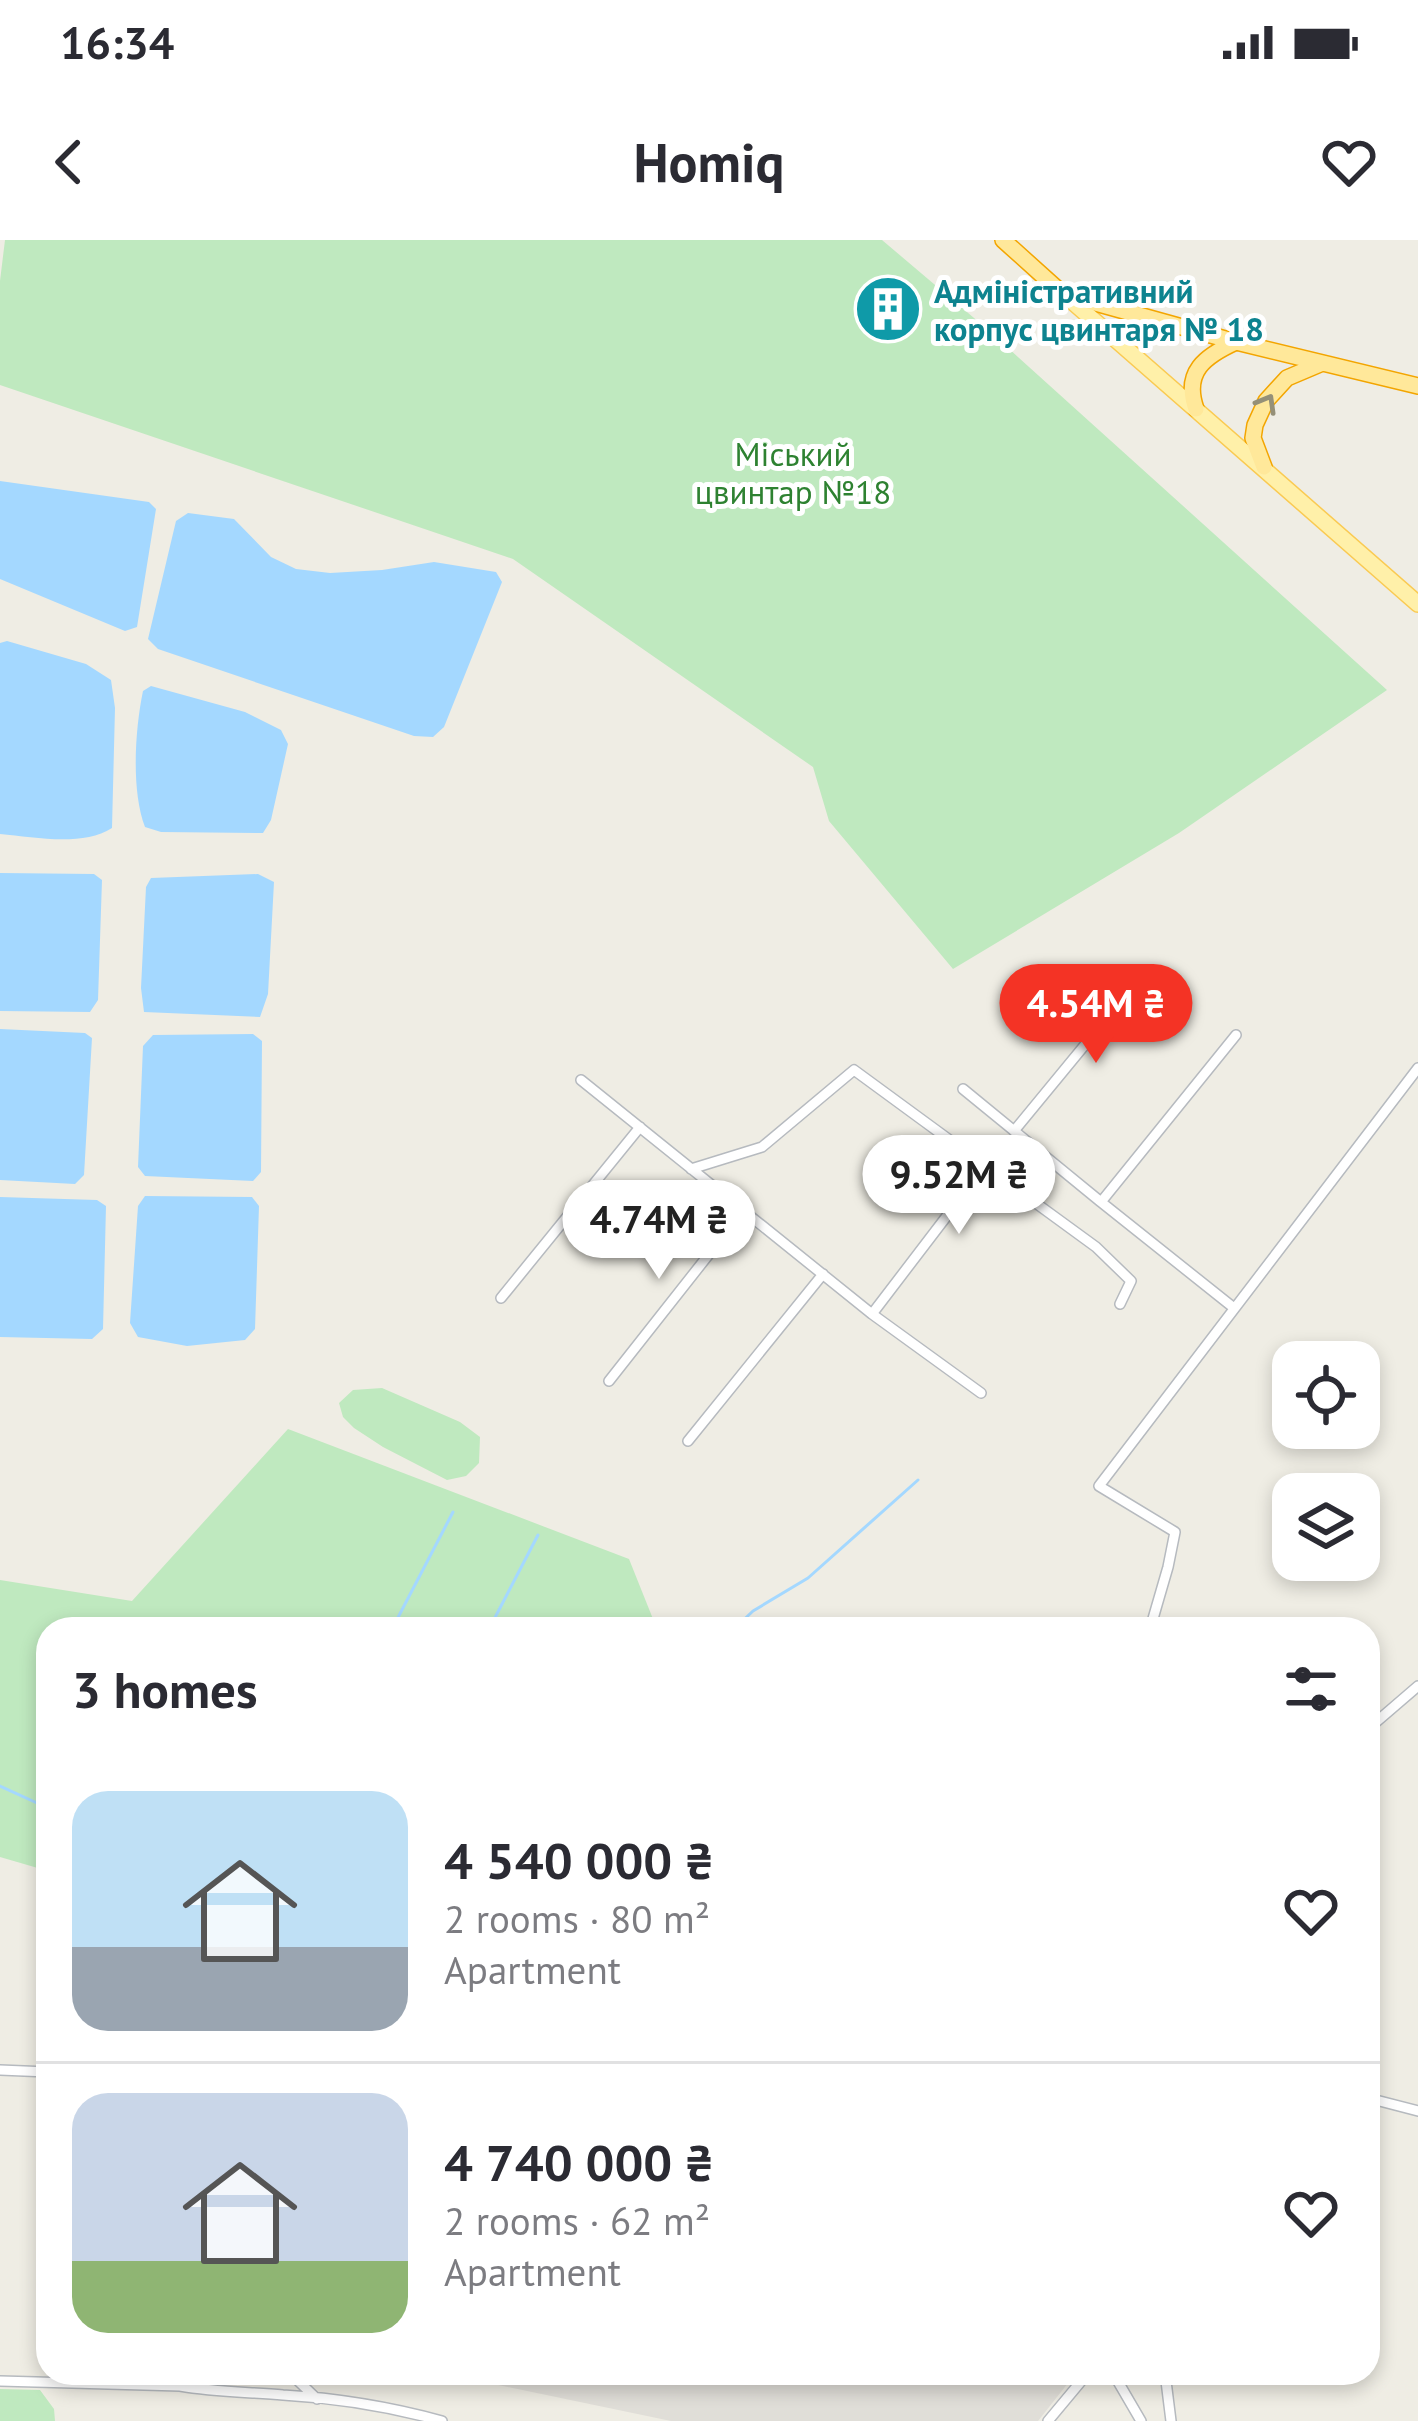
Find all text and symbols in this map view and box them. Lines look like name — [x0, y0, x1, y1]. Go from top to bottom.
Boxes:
text: 16:34 — [60, 13, 174, 71]
text: Homiq — [633, 127, 785, 197]
icon: back — [36, 129, 102, 195]
icon: heart — [1316, 129, 1382, 195]
place label: Адміністративний корпус цвинтаря № 18 — [934, 269, 1264, 350]
building icon: Адміністративний корпус цвинтаря № 18 — [853, 274, 923, 344]
one-way arrow — [1253, 394, 1276, 416]
park label: Міський цвинтар №18 — [695, 432, 891, 513]
pin: 4.54M ₴ — [985, 964, 1207, 1066]
text: 4.54M ₴ — [1026, 977, 1166, 1028]
pin: 9.52M ₴ — [848, 1135, 1070, 1237]
text: 9.52M ₴ — [889, 1148, 1029, 1199]
pin: 4.74M ₴ — [548, 1180, 770, 1282]
text: 4.74M ₴ — [589, 1193, 729, 1244]
map controls — [1272, 1341, 1380, 1581]
button: locate — [1272, 1341, 1380, 1449]
button: layers — [1272, 1473, 1380, 1581]
text: 3 homes — [72, 1656, 258, 1722]
icon: filters — [1278, 1656, 1344, 1722]
text: 4 540 000 ₴ — [444, 1827, 714, 1893]
icon: home — [168, 1839, 312, 1983]
icon: heart — [1278, 1878, 1344, 1944]
text: 2 rooms · 80 m² — [444, 1893, 710, 1944]
text: Apartment — [444, 1944, 621, 1995]
text: 4 740 000 ₴ — [444, 2129, 714, 2195]
icon: home — [168, 2141, 312, 2285]
icon: heart — [1278, 2180, 1344, 2246]
text: 2 rooms · 62 m² — [444, 2195, 710, 2246]
text: Apartment — [444, 2246, 621, 2297]

